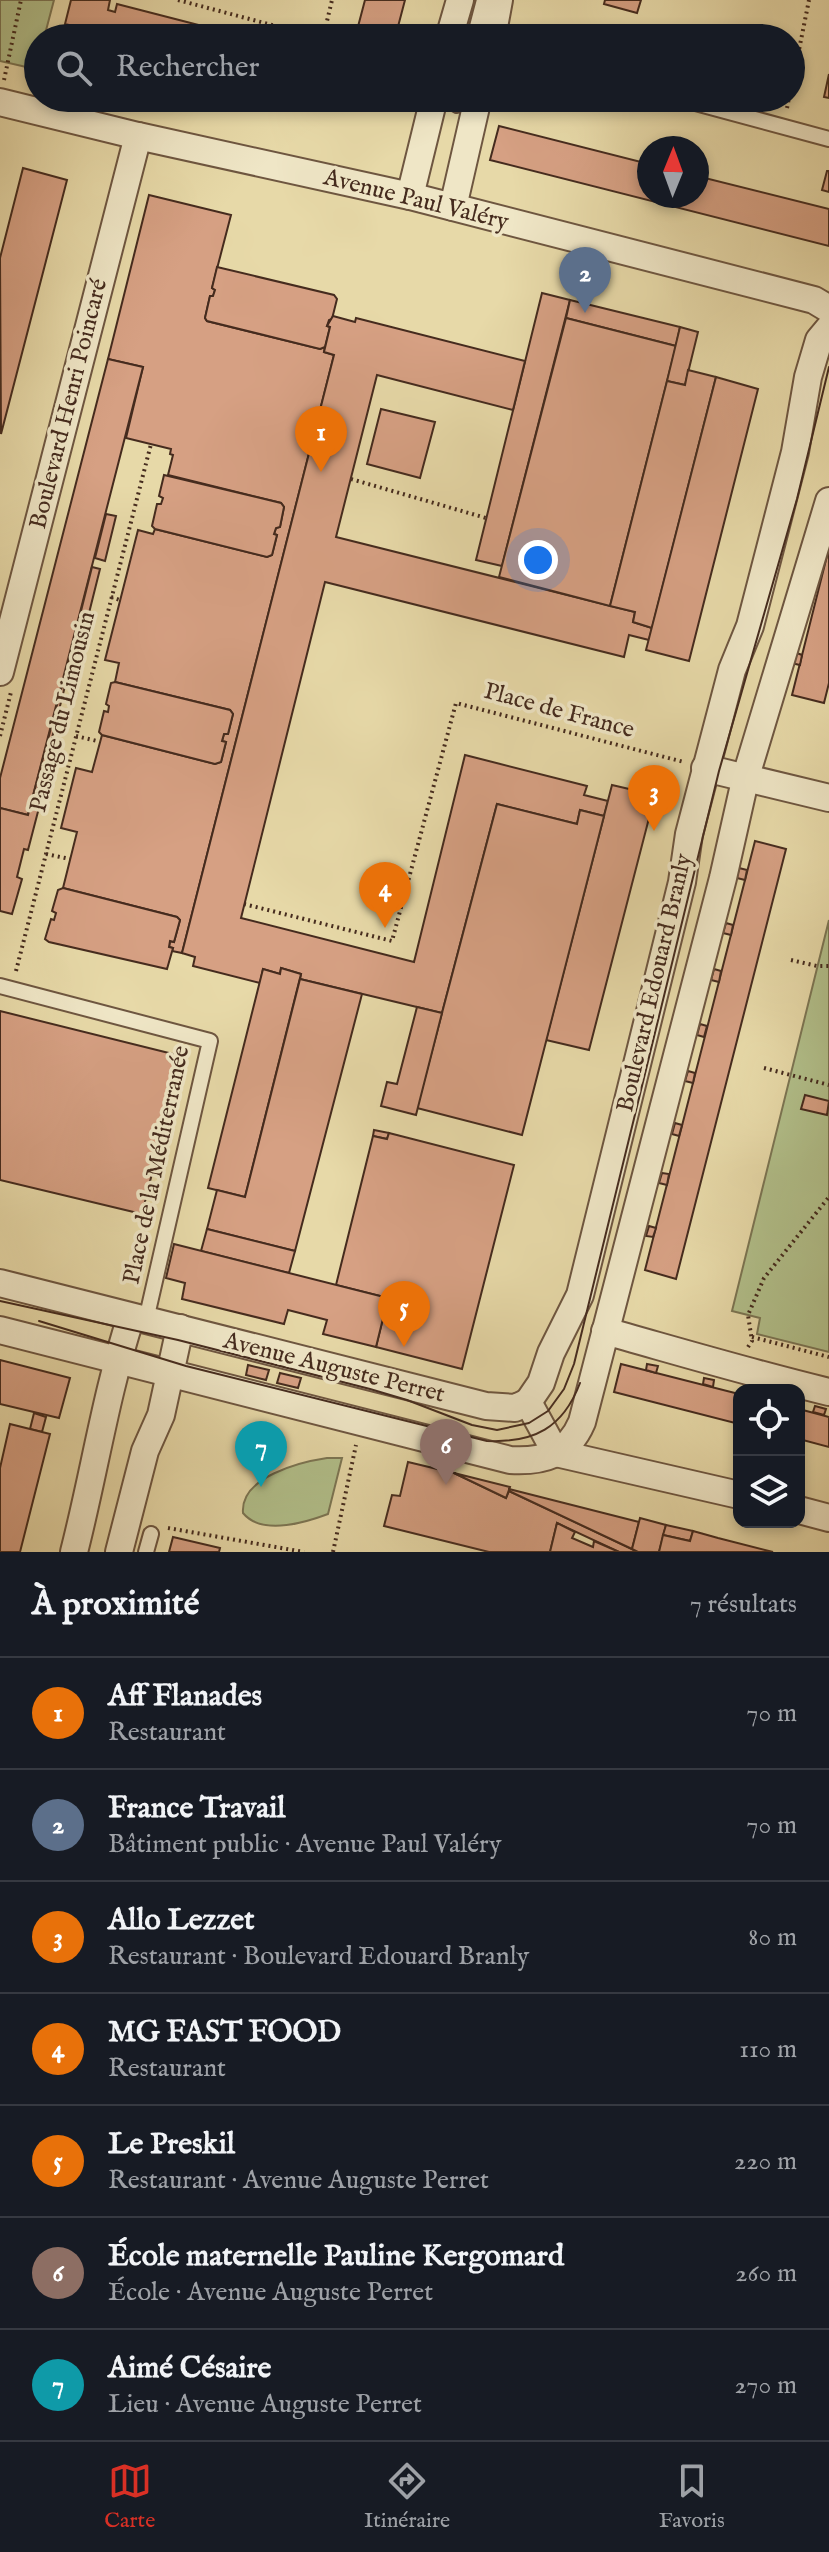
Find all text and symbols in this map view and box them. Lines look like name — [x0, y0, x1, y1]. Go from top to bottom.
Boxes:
search box — [24, 24, 805, 112]
icon: search — [52, 46, 96, 90]
text: Rechercher — [116, 49, 260, 87]
north arrow — [637, 136, 709, 208]
street label: Avenue Paul Valéry — [319, 162, 512, 238]
pin: 2 — [559, 247, 611, 313]
street label: Boulevard Henri Poincaré — [23, 276, 115, 532]
pin: 1 — [295, 406, 347, 472]
your location — [518, 540, 558, 580]
street label: Passage du Limousin — [23, 608, 103, 816]
street label: Place de France — [480, 676, 638, 746]
pin: 3 — [628, 765, 680, 831]
street label: Boulevard Edouard Branly — [610, 851, 700, 1115]
pin: 4 — [359, 862, 411, 928]
street label: Place de la Méditerranée — [117, 1043, 197, 1287]
pin: 5 — [378, 1281, 430, 1347]
street label: Avenue Auguste Perret — [219, 1325, 448, 1411]
map controls — [733, 1384, 805, 1528]
button: locate — [733, 1384, 805, 1456]
pin: 6 — [420, 1419, 472, 1485]
pin: 7 — [235, 1421, 287, 1487]
button: layers — [733, 1456, 805, 1528]
text: À proximité — [32, 1583, 199, 1626]
text: 7 résultats — [690, 1588, 797, 1621]
text: Aff Flanades — [108, 1678, 262, 1716]
text: 1 — [53, 1697, 63, 1730]
text: 70 m — [746, 1697, 797, 1730]
text: Restaurant — [108, 1716, 226, 1749]
text: France Travail — [108, 1790, 285, 1828]
text: 2 — [52, 1809, 64, 1842]
text: 70 m — [746, 1809, 797, 1842]
text: Bâtiment public · Avenue Paul Valéry — [108, 1828, 501, 1861]
text: Allo Lezzet — [108, 1902, 254, 1940]
text: 3 — [53, 1921, 63, 1954]
text: 80 m — [748, 1921, 797, 1954]
text: Restaurant · Boulevard Edouard Branly — [108, 1940, 529, 1973]
text: MG FAST FOOD — [108, 2014, 341, 2052]
text: 4 — [52, 2033, 64, 2066]
text: 110 m — [739, 2033, 797, 2066]
text: Restaurant — [108, 2052, 226, 2085]
text: Le Preskil — [108, 2126, 235, 2164]
text: 5 — [53, 2145, 63, 2178]
text: 220 m — [734, 2145, 797, 2178]
text: Restaurant · Avenue Auguste Perret — [108, 2164, 489, 2197]
text: École maternelle Pauline Kergomard — [108, 2238, 564, 2276]
text: 6 — [53, 2257, 63, 2290]
text: 260 m — [735, 2257, 797, 2290]
text: École · Avenue Auguste Perret — [108, 2276, 433, 2309]
text: Aimé Césaire — [108, 2350, 271, 2388]
text: 7 — [52, 2369, 64, 2402]
text: 270 m — [734, 2369, 797, 2402]
text: Lieu · Avenue Auguste Perret — [108, 2388, 422, 2421]
tab: Carte — [104, 2459, 155, 2535]
tab: Itinéraire — [364, 2459, 450, 2535]
tab: Favoris — [659, 2459, 725, 2535]

